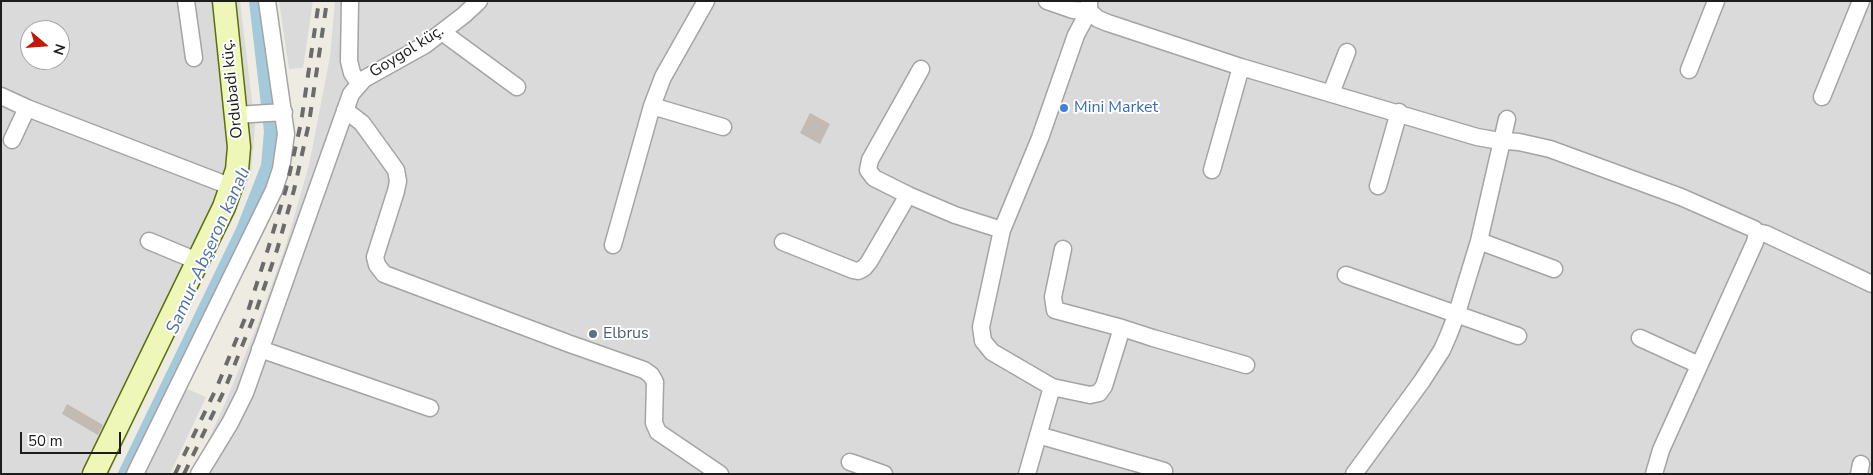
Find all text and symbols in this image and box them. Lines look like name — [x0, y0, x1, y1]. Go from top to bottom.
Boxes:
north arrow — [20, 20, 70, 70]
street label: Goygol küç. — [366, 22, 448, 82]
street label: Ordubadi küç. — [218, 39, 248, 139]
text: N — [48, 42, 69, 57]
place label: Mini Market — [1074, 98, 1158, 118]
marker: Mini Market — [1058, 102, 1070, 114]
water label: Samur-Abşeron kanalı — [162, 164, 256, 338]
place label: Elbrus — [603, 324, 649, 344]
marker: Elbrus — [587, 328, 599, 340]
scale bar — [22, 422, 124, 454]
text: 50 m — [28, 431, 63, 451]

